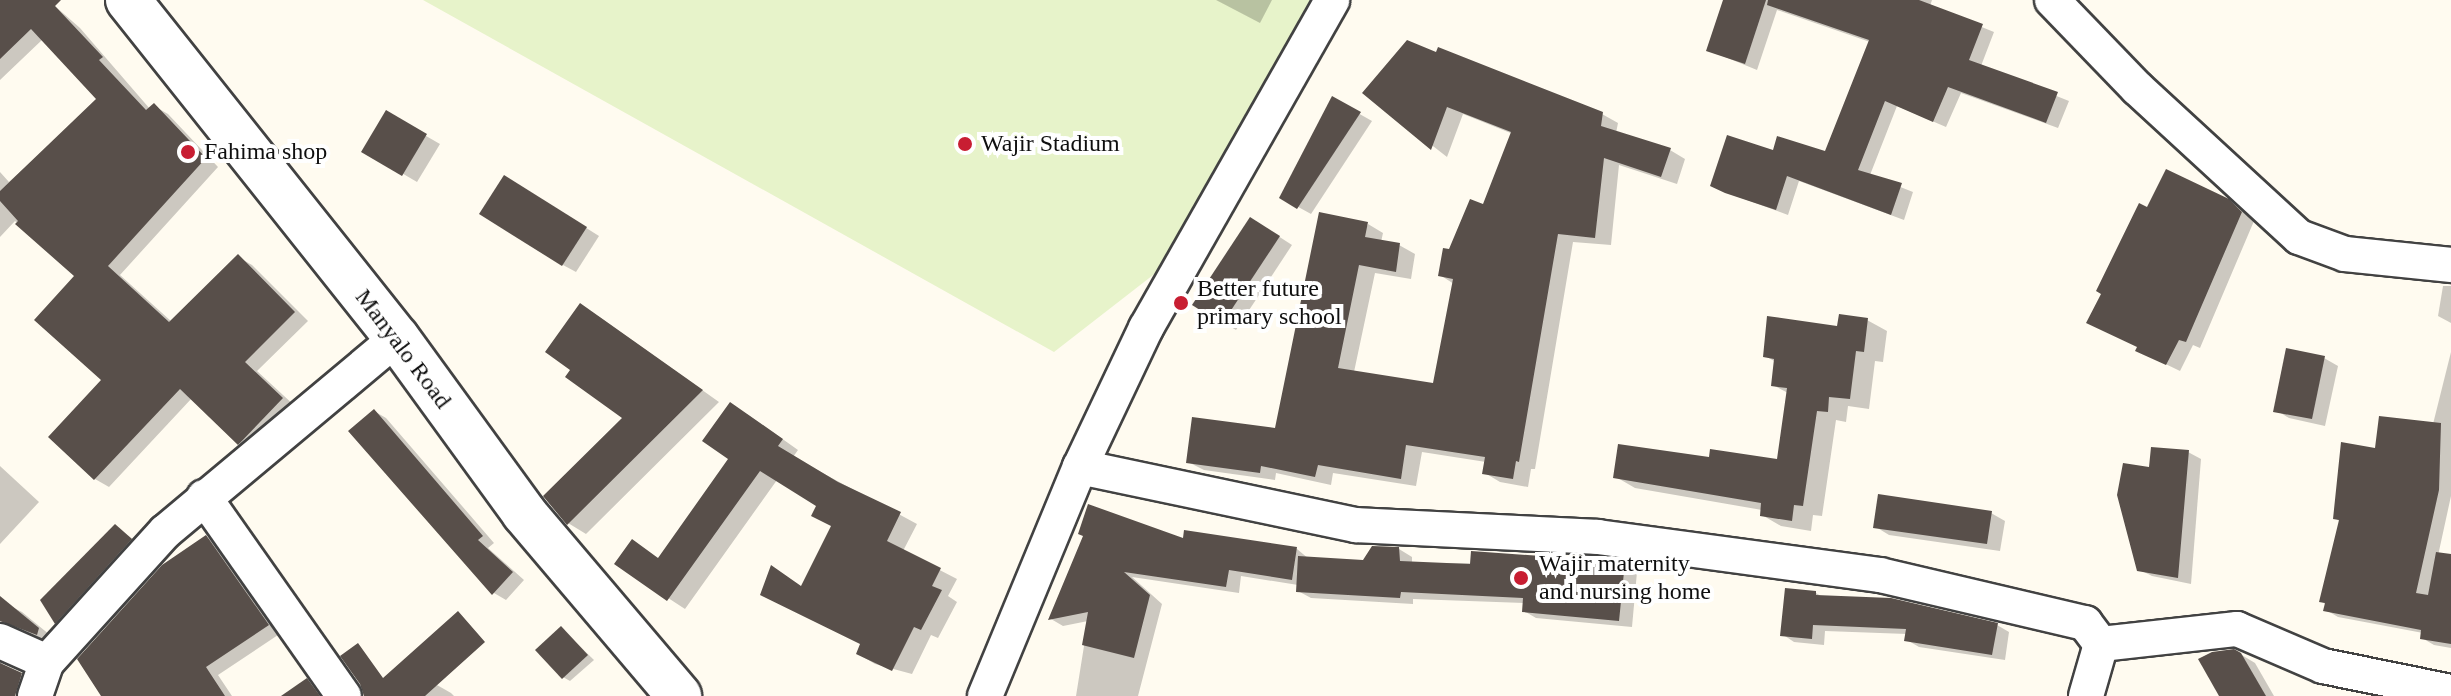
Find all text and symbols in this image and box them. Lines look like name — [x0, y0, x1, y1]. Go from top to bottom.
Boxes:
place label: Wajir Stadium — [981, 130, 1120, 158]
marker: Wajir Stadium — [956, 135, 974, 153]
place label: Fahima shop — [204, 138, 327, 166]
marker: Fahima shop — [179, 143, 197, 161]
place label: Better future primary school — [1197, 275, 1342, 331]
street label: Manyalo Road — [349, 284, 457, 414]
marker: Better future primary school — [1172, 294, 1190, 312]
place label: Wajir maternity and nursing home — [1539, 550, 1711, 606]
marker: Wajir maternity and nursing home — [1510, 567, 1532, 589]

